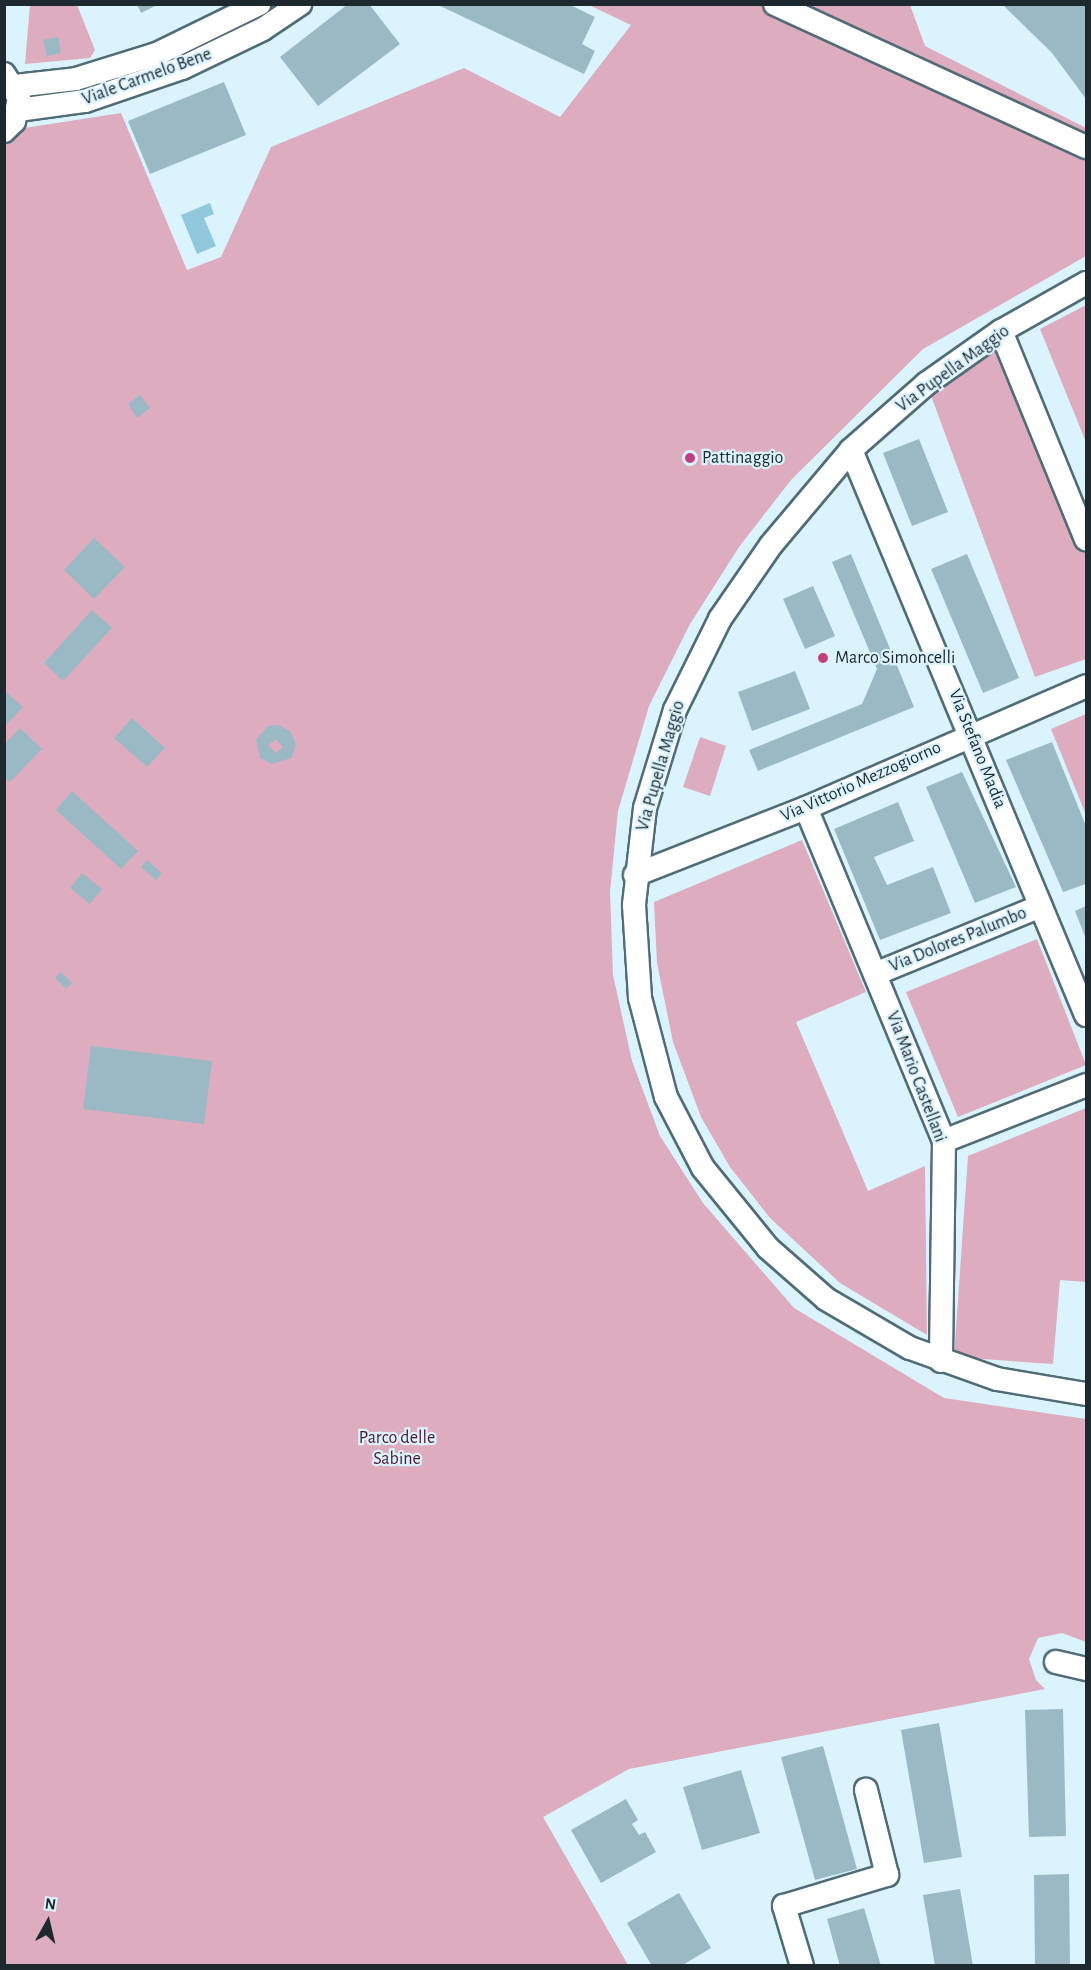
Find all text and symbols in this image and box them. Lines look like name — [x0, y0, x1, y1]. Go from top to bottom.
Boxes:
street label: Viale Carmelo Bene — [79, 44, 215, 110]
street label: Via Pupella Maggio — [892, 321, 1014, 417]
place label: Pattinaggio — [702, 447, 783, 469]
marker: Pattinaggio — [683, 451, 697, 465]
place label: Marco Simoncelli — [835, 647, 955, 669]
marker: Marco Simoncelli — [816, 651, 830, 665]
street label: Via Stefano Madia — [943, 686, 1011, 812]
street label: Via Pupella Maggio — [632, 698, 690, 834]
street label: Via Vittorio Mezzogiorno — [777, 737, 945, 827]
street label: Via Dolores Palumbo — [886, 903, 1030, 977]
street label: Via Mario Castellani — [881, 1008, 951, 1146]
park label: Parco delle Sabine — [359, 1428, 435, 1470]
north arrow — [18, 1892, 78, 1952]
text: N — [44, 1895, 57, 1913]

